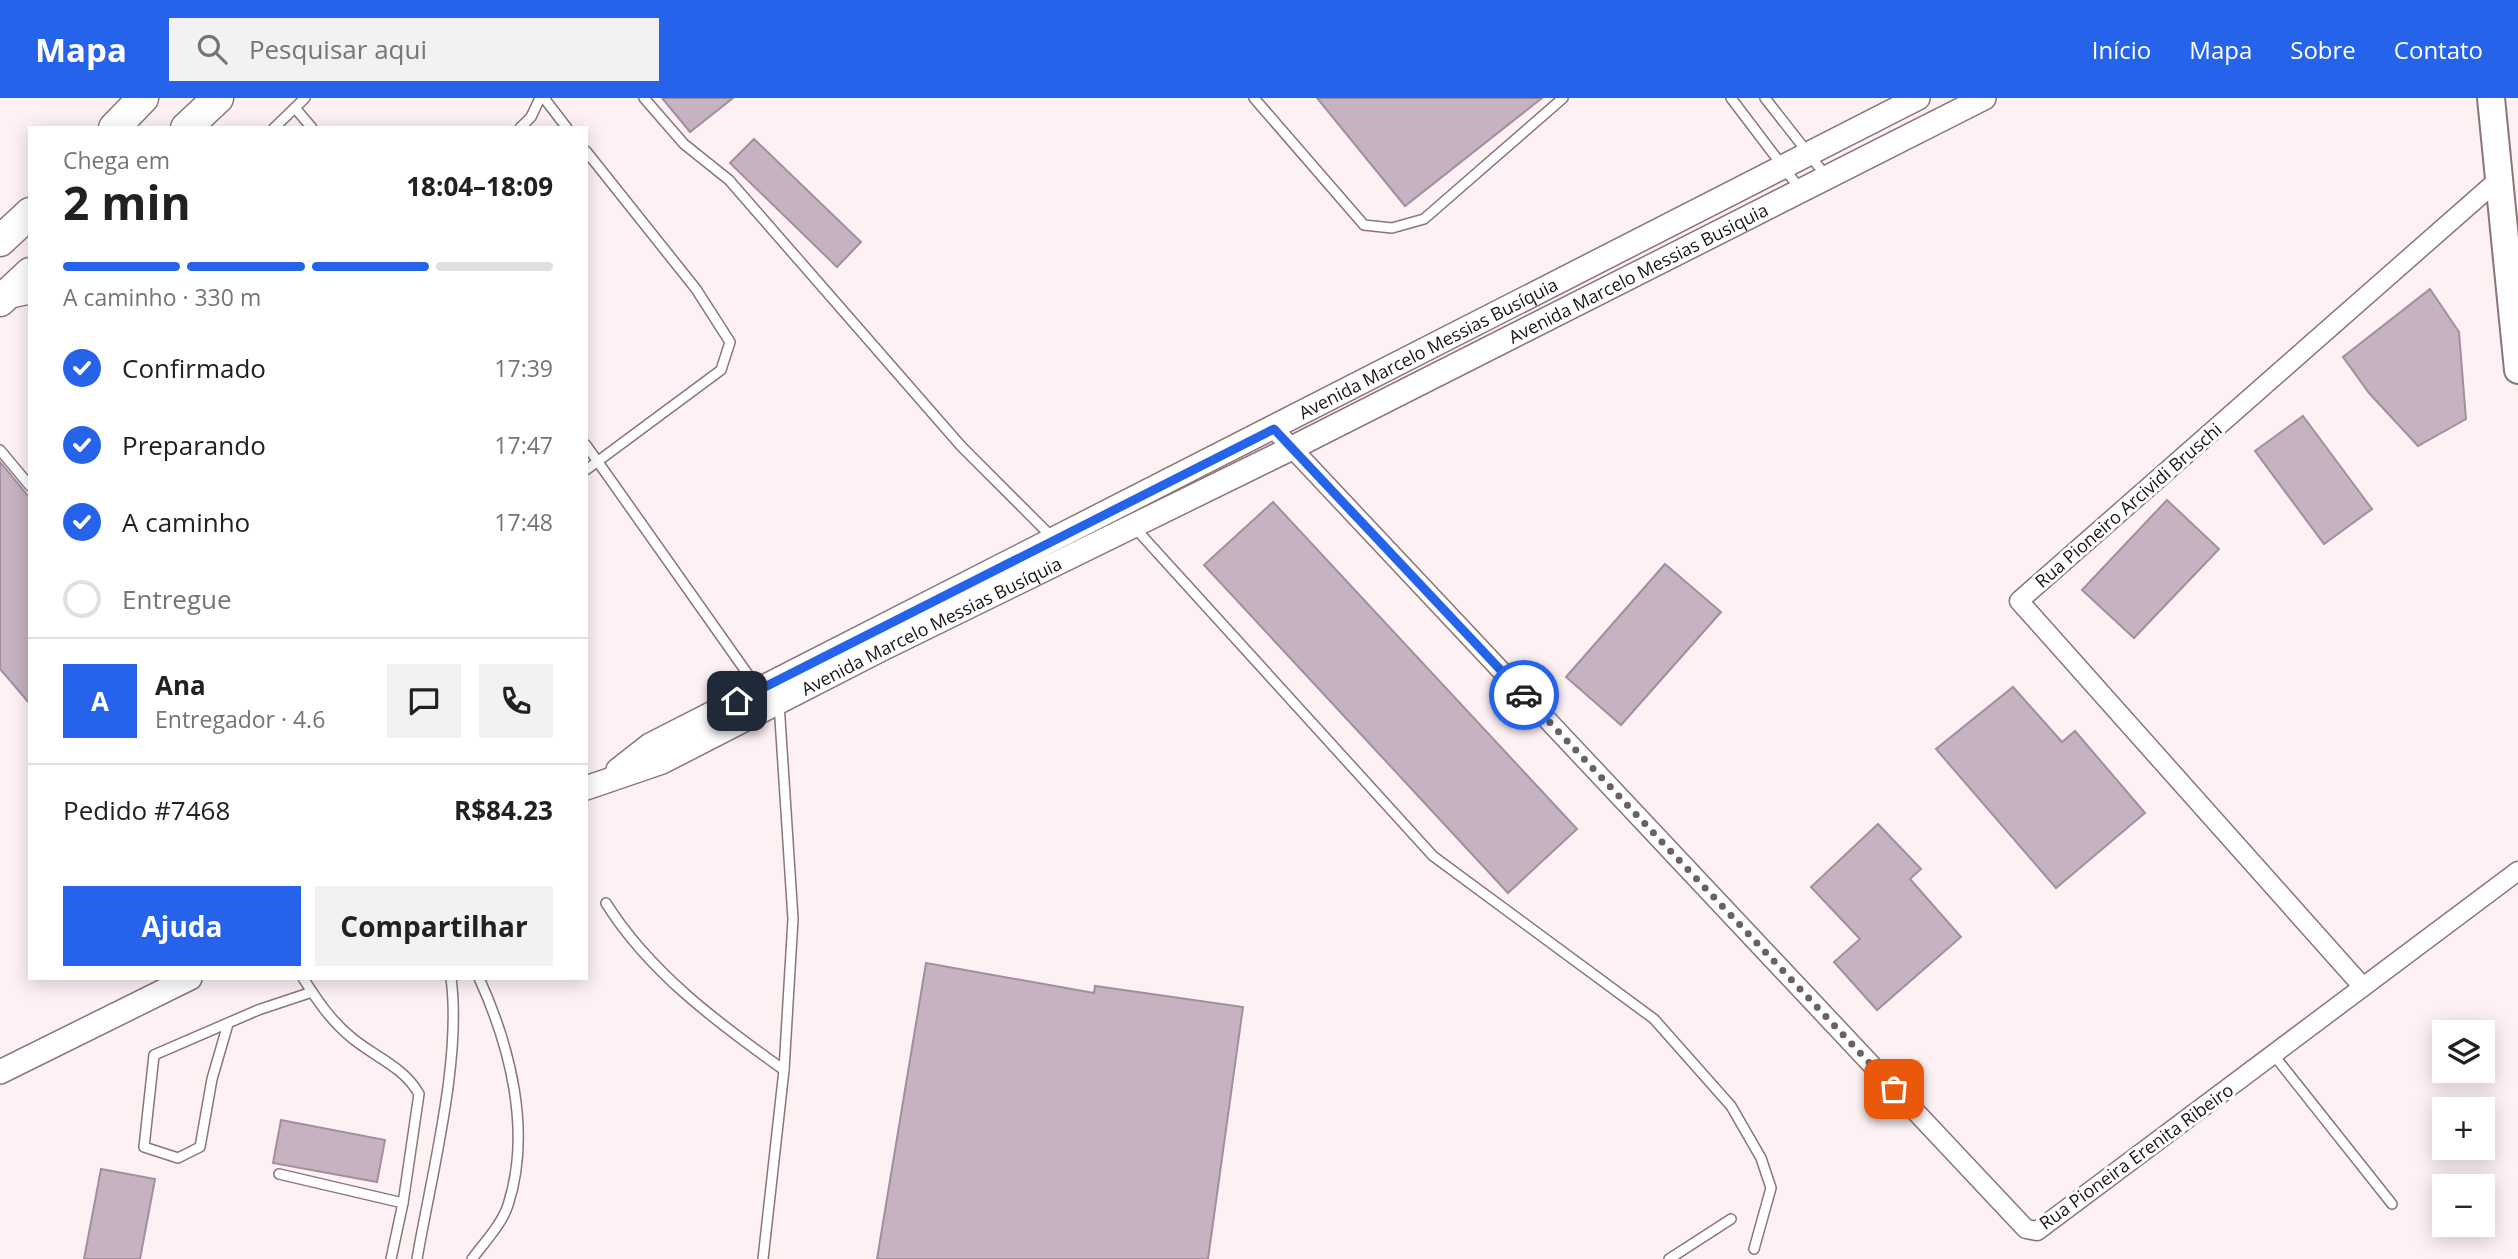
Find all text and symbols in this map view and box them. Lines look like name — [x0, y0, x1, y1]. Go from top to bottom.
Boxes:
search box — [169, 18, 659, 81]
text: Mapa — [35, 27, 127, 72]
icon: search — [193, 30, 231, 68]
text: Pesquisar aqui — [249, 31, 427, 67]
text: Início — [2092, 33, 2151, 66]
text: Mapa — [2189, 33, 2252, 66]
text: Sobre — [2290, 33, 2356, 66]
text: Contato — [2394, 33, 2483, 66]
text: Chega em — [63, 144, 170, 176]
text: 18:04–18:09 — [406, 168, 553, 204]
text: 2 min — [63, 171, 191, 233]
street label: Avenida Marcelo Messias Busiquia — [1504, 197, 1772, 349]
street label: Avenida Marcelo Messias Busíquia — [1294, 272, 1562, 424]
text: A caminho · 330 m — [63, 281, 261, 313]
icon: check — [63, 349, 101, 387]
text: Confirmado — [122, 350, 266, 386]
text: 17:39 — [494, 352, 553, 384]
street label: Rua Pioneiro Arcividi Bruschi — [2030, 417, 2226, 593]
icon: check — [63, 426, 101, 464]
text: Preparando — [122, 427, 266, 463]
text: 17:47 — [494, 429, 553, 461]
icon: check — [63, 503, 101, 541]
text: A caminho — [122, 504, 250, 540]
text: 17:48 — [494, 506, 553, 538]
street label: Avenida Marcelo Messias Busíquia — [797, 551, 1065, 701]
text: Entregue — [122, 581, 232, 617]
courier — [1489, 660, 1559, 730]
button: chat — [387, 664, 461, 738]
button: phone — [479, 664, 553, 738]
text: Ana — [155, 667, 206, 703]
pin — [707, 671, 767, 731]
icon: car — [1505, 676, 1543, 714]
icon: home — [718, 682, 756, 720]
text: A — [91, 683, 109, 719]
text: Entregador · 4.6 — [155, 703, 325, 735]
text: Pedido #7468 — [63, 792, 230, 828]
text: R$84.23 — [454, 792, 553, 828]
button: Ajuda — [63, 886, 301, 966]
button: Compartilhar — [315, 886, 553, 966]
map controls — [2432, 1020, 2495, 1237]
button: layers — [2432, 1020, 2495, 1083]
pin — [1864, 1059, 1924, 1119]
icon: bag — [1875, 1070, 1913, 1108]
street label: Rua Pioneira Erenita Ribeiro — [2034, 1077, 2238, 1235]
button: + — [2432, 1097, 2495, 1160]
button: − — [2432, 1174, 2495, 1237]

